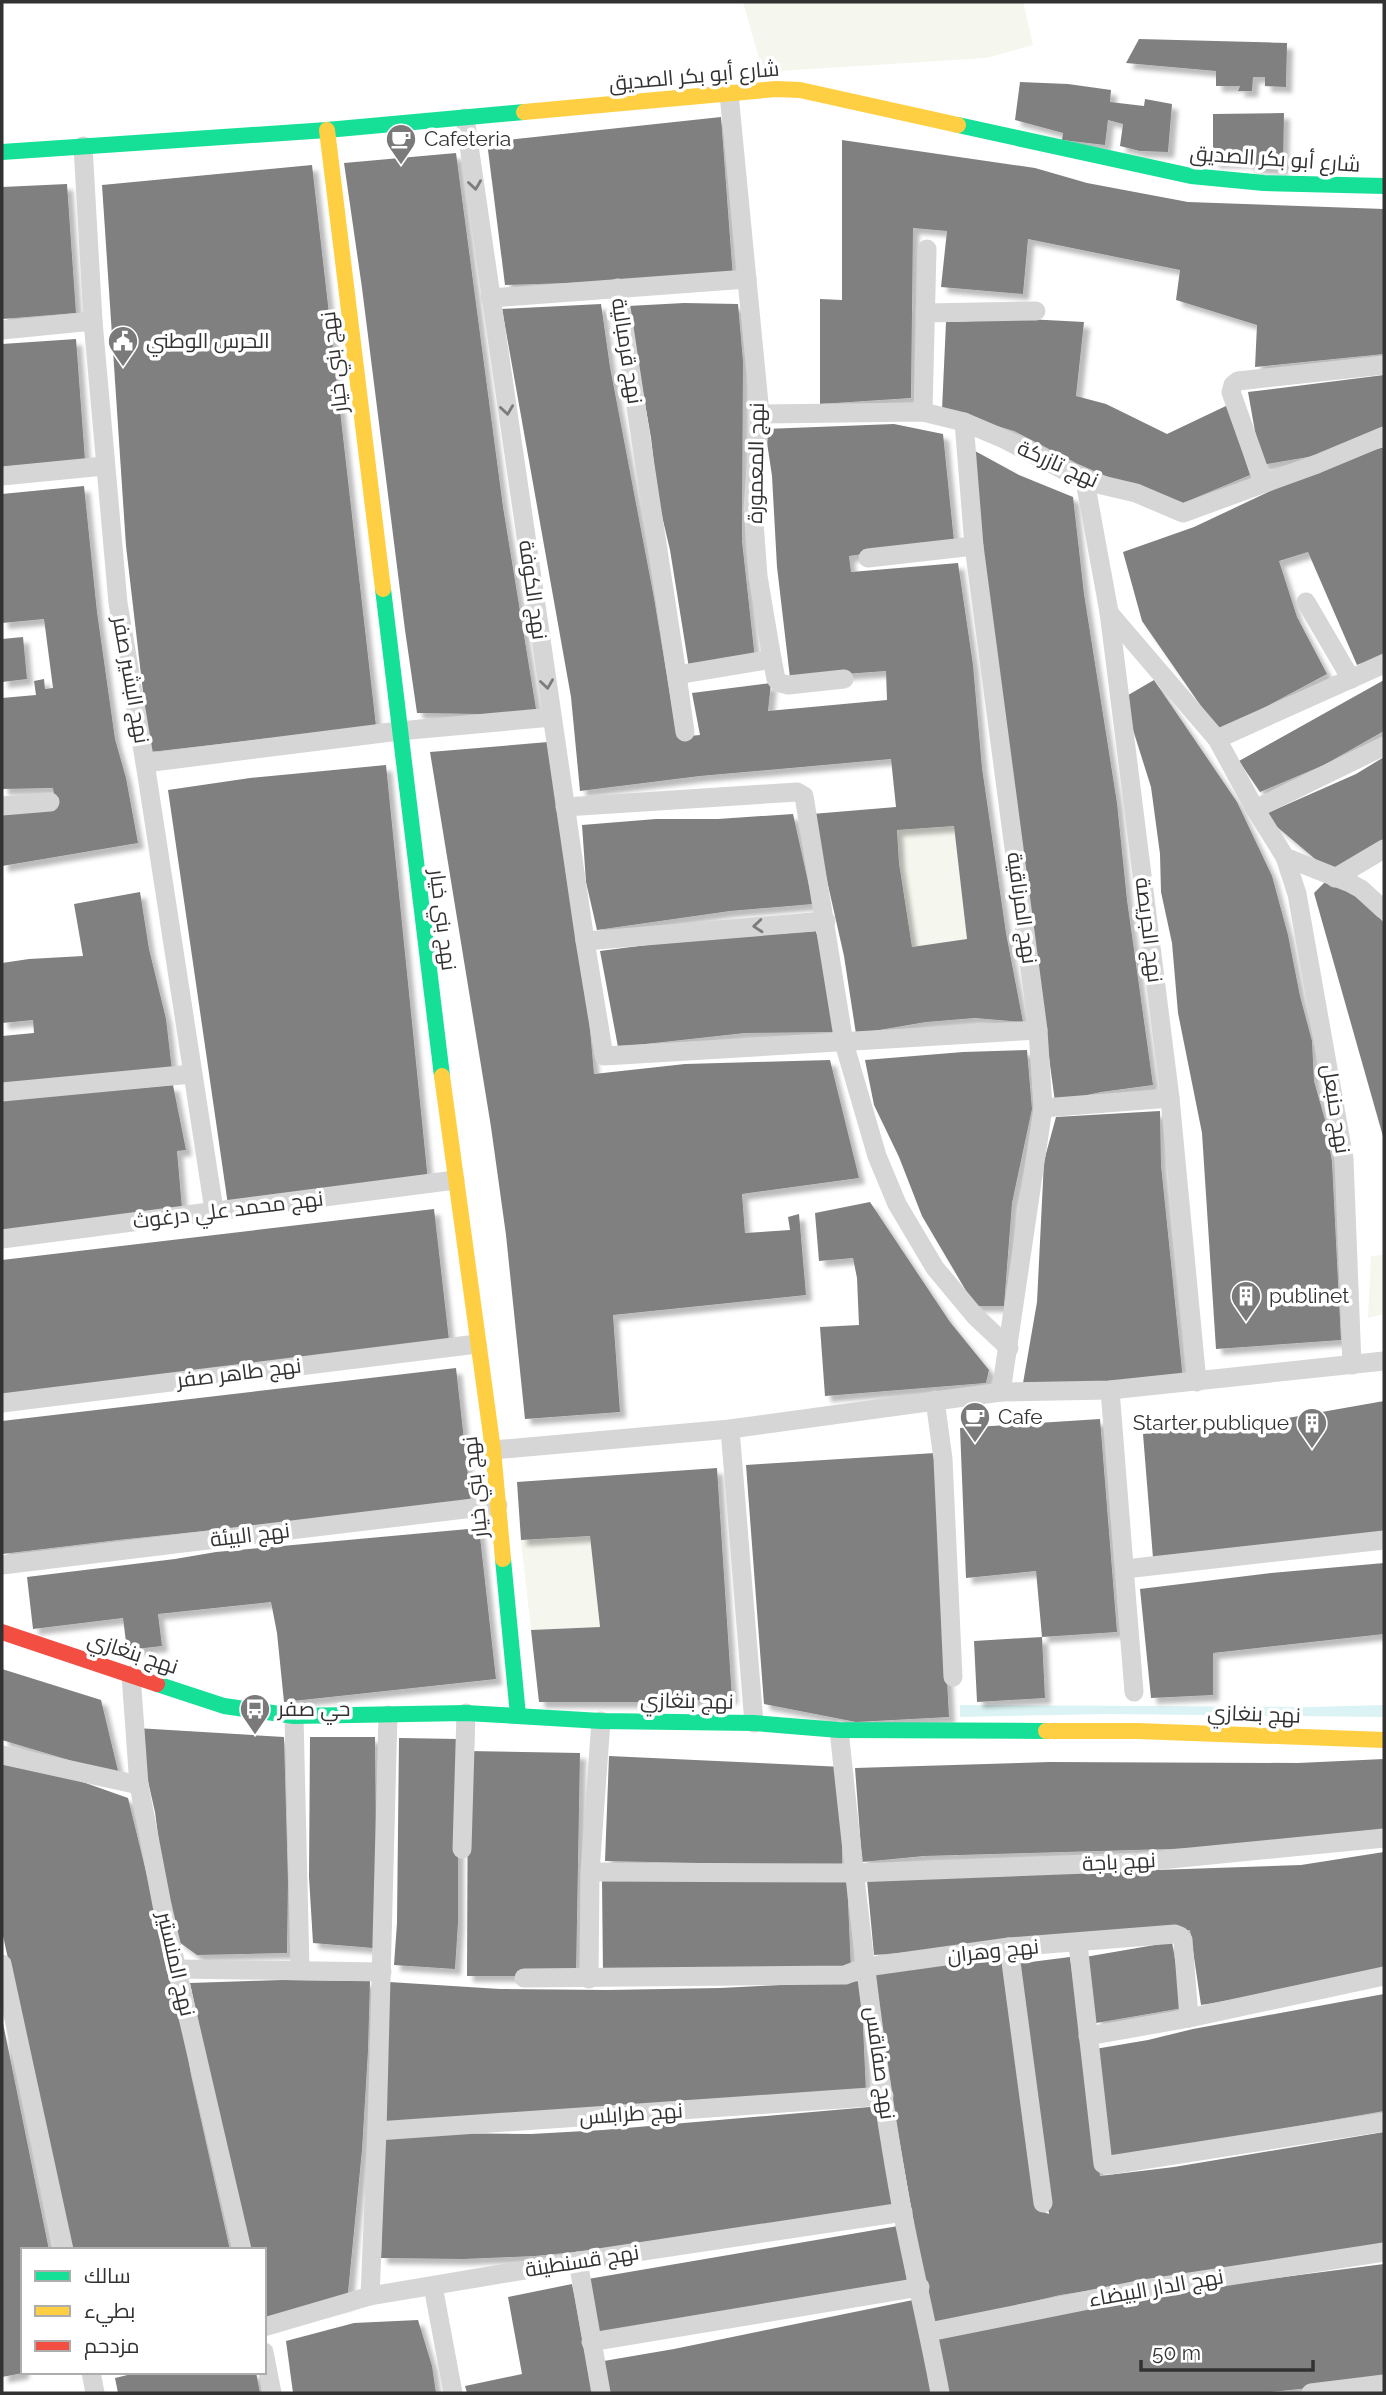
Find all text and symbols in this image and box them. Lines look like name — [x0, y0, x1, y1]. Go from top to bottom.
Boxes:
street label: شارع أبو بكر الصديق — [608, 56, 780, 97]
cafe icon: Cafeteria — [384, 122, 418, 166]
place label: Cafeteria — [424, 126, 511, 151]
street label: شارع أبو بكر الصديق — [1189, 140, 1361, 179]
one-way arrow — [467, 179, 482, 191]
street label: نهج قرمبالية — [605, 296, 648, 406]
street label: نهج بني خيار — [315, 310, 356, 415]
public building icon: الحرس الوطني — [106, 324, 140, 368]
place label: الحرس الوطني — [146, 328, 270, 357]
street label: نهج المعمورة — [742, 402, 771, 524]
one-way arrow — [499, 405, 514, 416]
street label: نهج تازركة — [1013, 435, 1103, 494]
street label: نهج الكوفة — [512, 539, 553, 642]
street label: نهج البشير صفر — [106, 614, 155, 746]
one-way arrow — [540, 678, 555, 690]
street label: نهج المرناقية — [1000, 850, 1043, 966]
street label: نهج بني خيار — [421, 867, 462, 972]
street label: نهج الجريصة — [1129, 876, 1168, 984]
one-way arrow — [752, 918, 763, 933]
street label: نهج حنبعل — [1315, 1062, 1356, 1156]
street label: نهج محمد علي درغوث — [131, 1185, 325, 1238]
building icon: publinet — [1229, 1279, 1263, 1323]
place label: publinet — [1269, 1283, 1349, 1308]
street label: نهج طاهر صفر — [174, 1352, 303, 1395]
cafe icon: Cafe — [958, 1400, 992, 1444]
place label: Cafe — [998, 1404, 1043, 1429]
building icon: Starter publique — [1295, 1406, 1329, 1450]
place label: Starter publique — [1133, 1410, 1289, 1435]
street label: نهج بني خيار — [457, 1435, 496, 1540]
street label: نهج البيئة — [209, 1517, 291, 1554]
street label: نهج بنغازي — [84, 1626, 182, 1683]
street label: نهج بنغازي — [640, 1687, 734, 1718]
bus stop icon: حي صفر — [238, 1692, 272, 1736]
place label: حي صفر — [277, 1696, 351, 1725]
street label: نهج بنغازي — [1207, 1699, 1301, 1732]
street label: نهج باجة — [1082, 1847, 1156, 1878]
street label: نهج المنستير — [150, 1908, 201, 2019]
street label: نهج وهران — [946, 1933, 1040, 1970]
street label: نهج صفاقس — [858, 2005, 901, 2121]
street label: نهج طرابلس — [578, 2097, 684, 2132]
street label: نهج قسنطينة — [523, 2239, 641, 2284]
legend — [21, 2248, 266, 2374]
text: سالك — [84, 2263, 131, 2288]
street label: نهج الدار البيضاء — [1087, 2263, 1226, 2314]
text: بطيء — [84, 2298, 135, 2327]
scale bar — [1141, 2328, 1312, 2372]
text: مزدحم — [84, 2333, 139, 2360]
text: 50 m — [1152, 2340, 1201, 2365]

